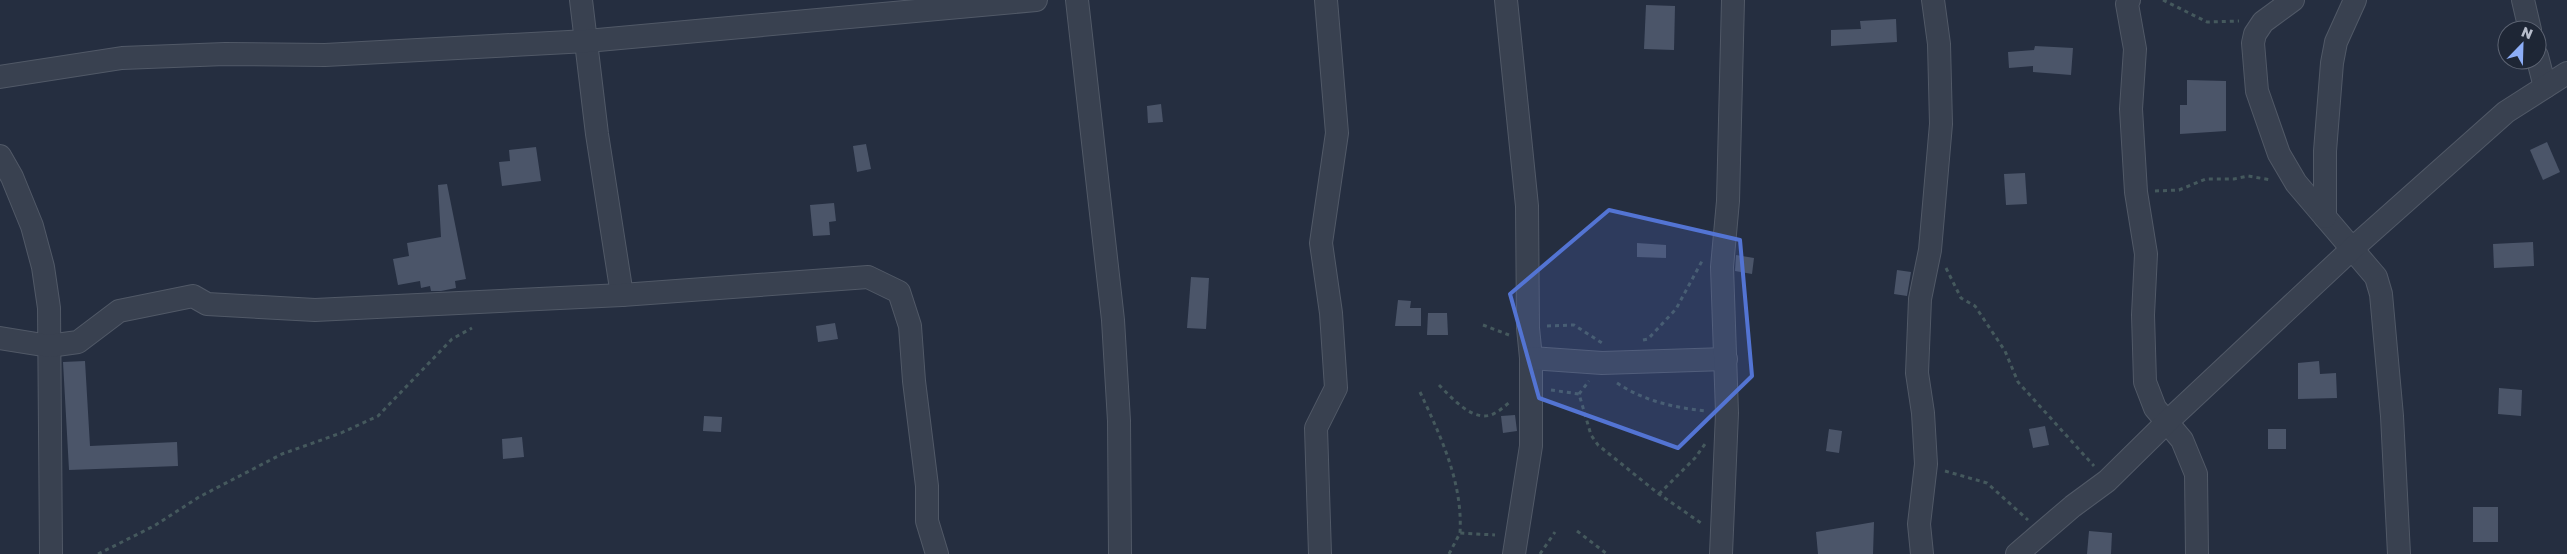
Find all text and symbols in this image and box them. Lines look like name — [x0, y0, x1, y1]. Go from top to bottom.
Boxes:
north arrow — [2497, 20, 2547, 70]
text: N — [2519, 23, 2535, 42]

